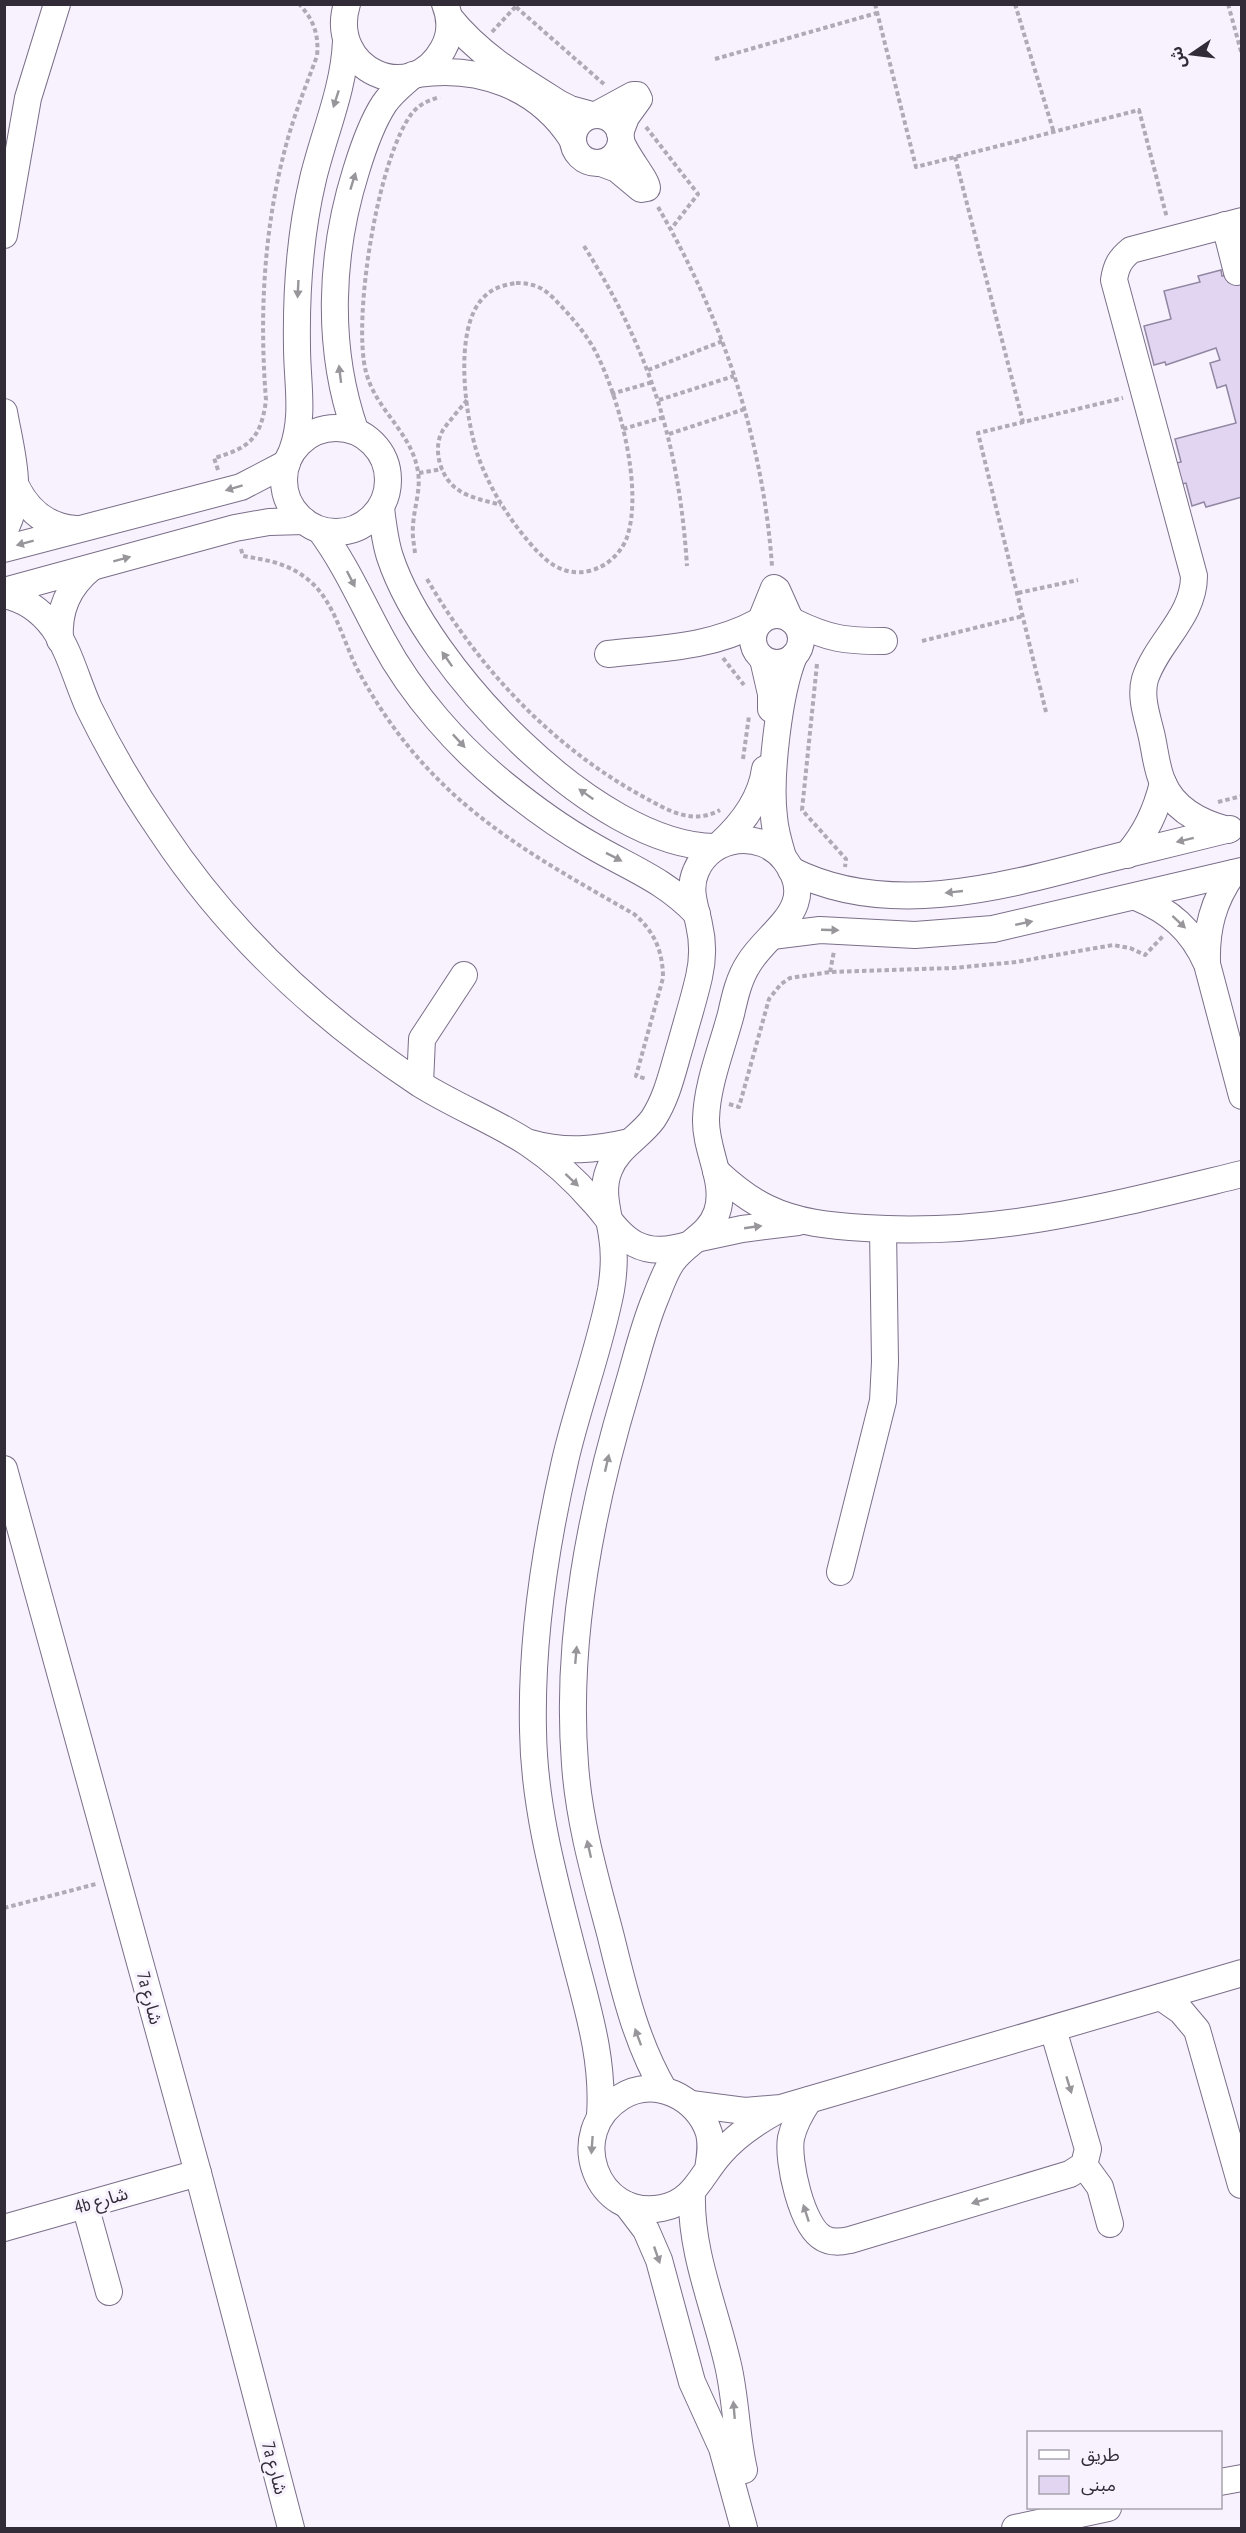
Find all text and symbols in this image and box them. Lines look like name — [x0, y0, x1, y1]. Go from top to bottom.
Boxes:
north arrow — [1162, 24, 1222, 84]
text: ش — [1165, 44, 1190, 71]
one-way arrow — [331, 90, 340, 108]
one-way arrow — [349, 172, 358, 190]
one-way arrow — [293, 280, 302, 299]
one-way arrow — [335, 364, 345, 383]
one-way arrow — [225, 484, 243, 493]
one-way arrow — [16, 539, 34, 549]
one-way arrow — [113, 554, 131, 564]
one-way arrow — [347, 571, 356, 588]
one-way arrow — [442, 651, 453, 667]
one-way arrow — [452, 733, 465, 748]
one-way arrow — [578, 788, 594, 800]
one-way arrow — [1175, 836, 1194, 846]
one-way arrow — [606, 852, 623, 862]
one-way arrow — [944, 888, 963, 897]
one-way arrow — [1171, 915, 1186, 928]
one-way arrow — [1015, 918, 1034, 927]
one-way arrow — [821, 926, 840, 935]
one-way arrow — [565, 1172, 579, 1186]
one-way arrow — [744, 1223, 763, 1232]
one-way arrow — [603, 1453, 612, 1472]
one-way arrow — [571, 1646, 581, 1665]
one-way arrow — [584, 1839, 593, 1858]
street label: 7a شارع — [129, 1969, 168, 2028]
one-way arrow — [633, 2028, 643, 2046]
one-way arrow — [1065, 2076, 1074, 2094]
one-way arrow — [587, 2135, 597, 2154]
street label: 4b شارع — [71, 2181, 131, 2221]
one-way arrow — [971, 2197, 989, 2206]
one-way arrow — [800, 2204, 810, 2222]
one-way arrow — [652, 2246, 662, 2264]
one-way arrow — [729, 2400, 739, 2419]
legend — [1027, 2431, 1222, 2509]
street label: 7a شارع — [254, 2439, 293, 2498]
text: طريق — [1081, 2443, 1120, 2466]
text: مبنى — [1081, 2473, 1116, 2496]

